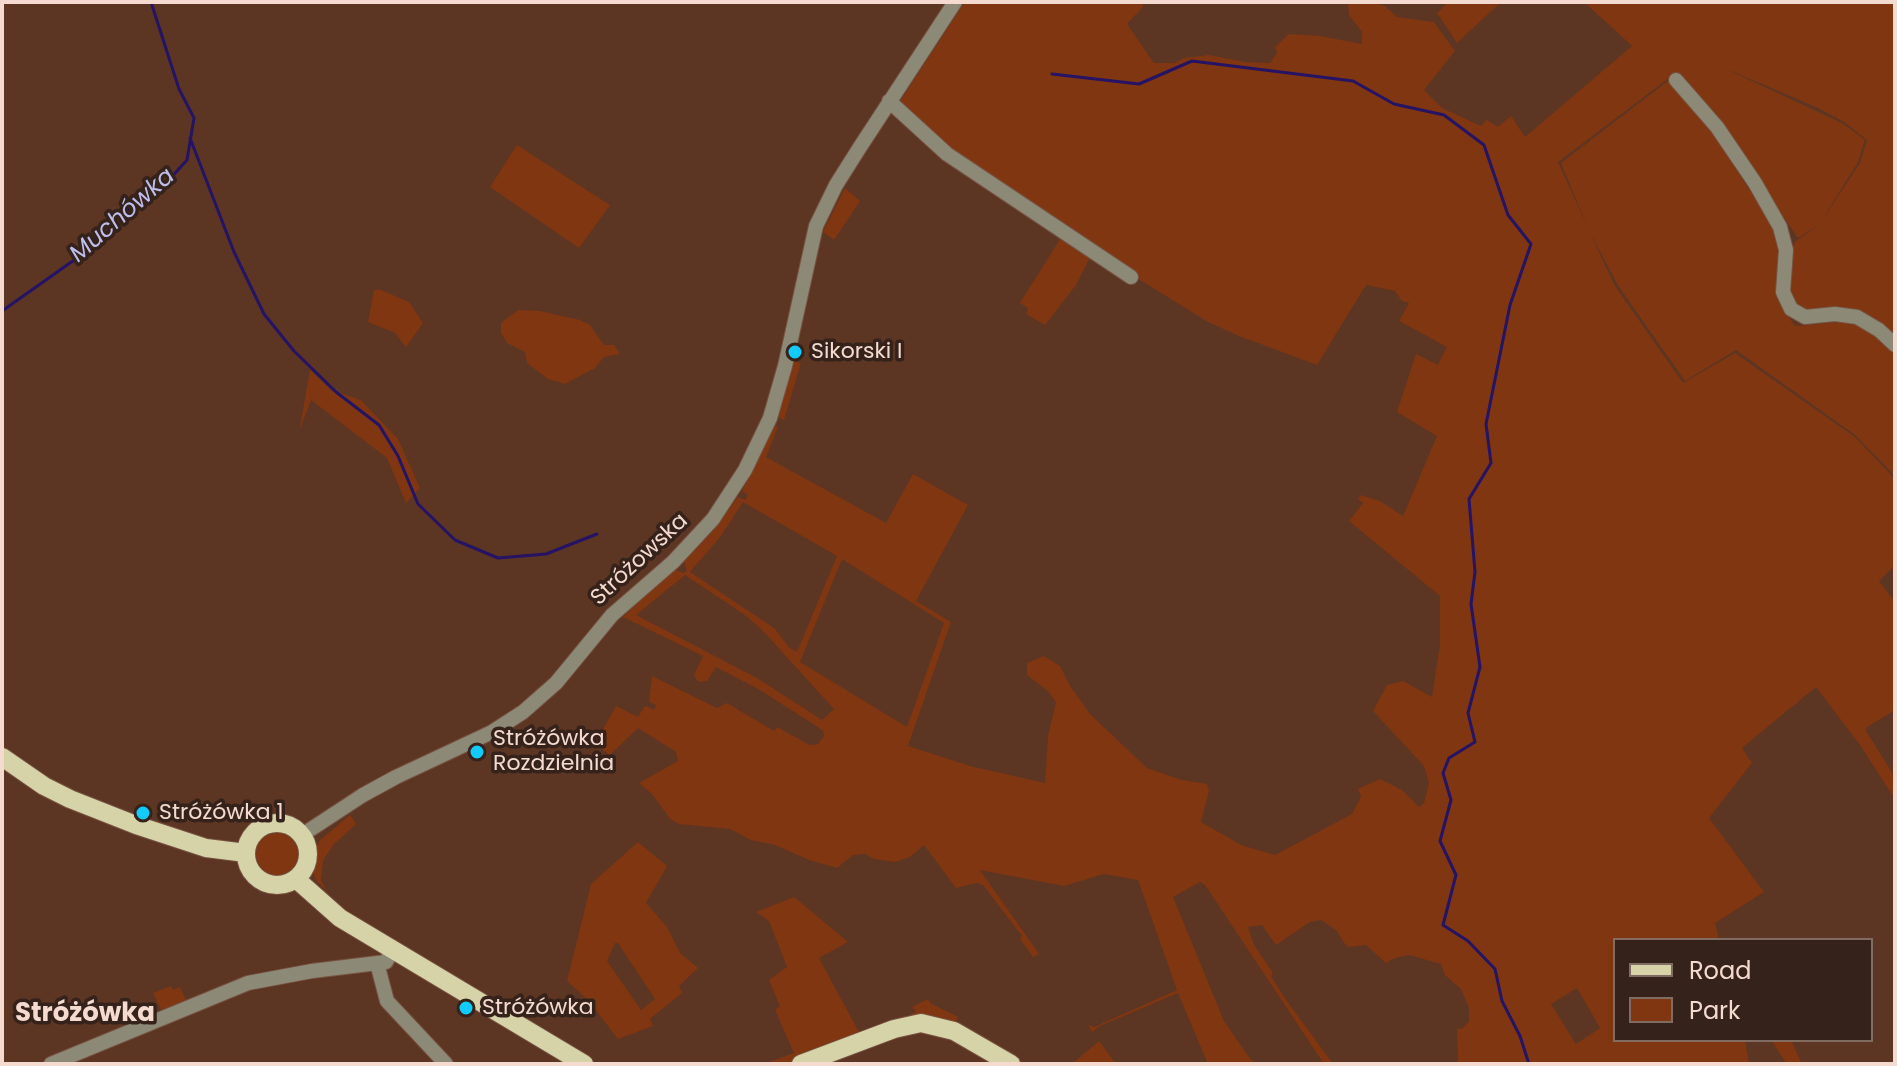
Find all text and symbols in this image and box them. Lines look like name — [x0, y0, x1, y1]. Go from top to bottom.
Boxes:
water label: Muchówka — [65, 163, 181, 269]
place label: Sikorski I — [811, 339, 902, 365]
marker: Sikorski I — [786, 343, 804, 361]
street label: Stróżowska — [586, 508, 694, 612]
place label: Stróżówka Rozdzielnia — [493, 726, 614, 778]
marker: Stróżówka Rozdzielnia — [468, 743, 486, 761]
place label: Stróżówka 1 — [159, 800, 283, 826]
marker: Stróżówka 1 — [134, 804, 152, 822]
legend — [1613, 938, 1873, 1042]
text: Road — [1689, 954, 1751, 987]
text: Park — [1689, 994, 1740, 1027]
place label: Stróżówka — [482, 995, 594, 1021]
district label: Stróżówka — [15, 998, 155, 1030]
marker: Stróżówka — [457, 999, 475, 1017]

